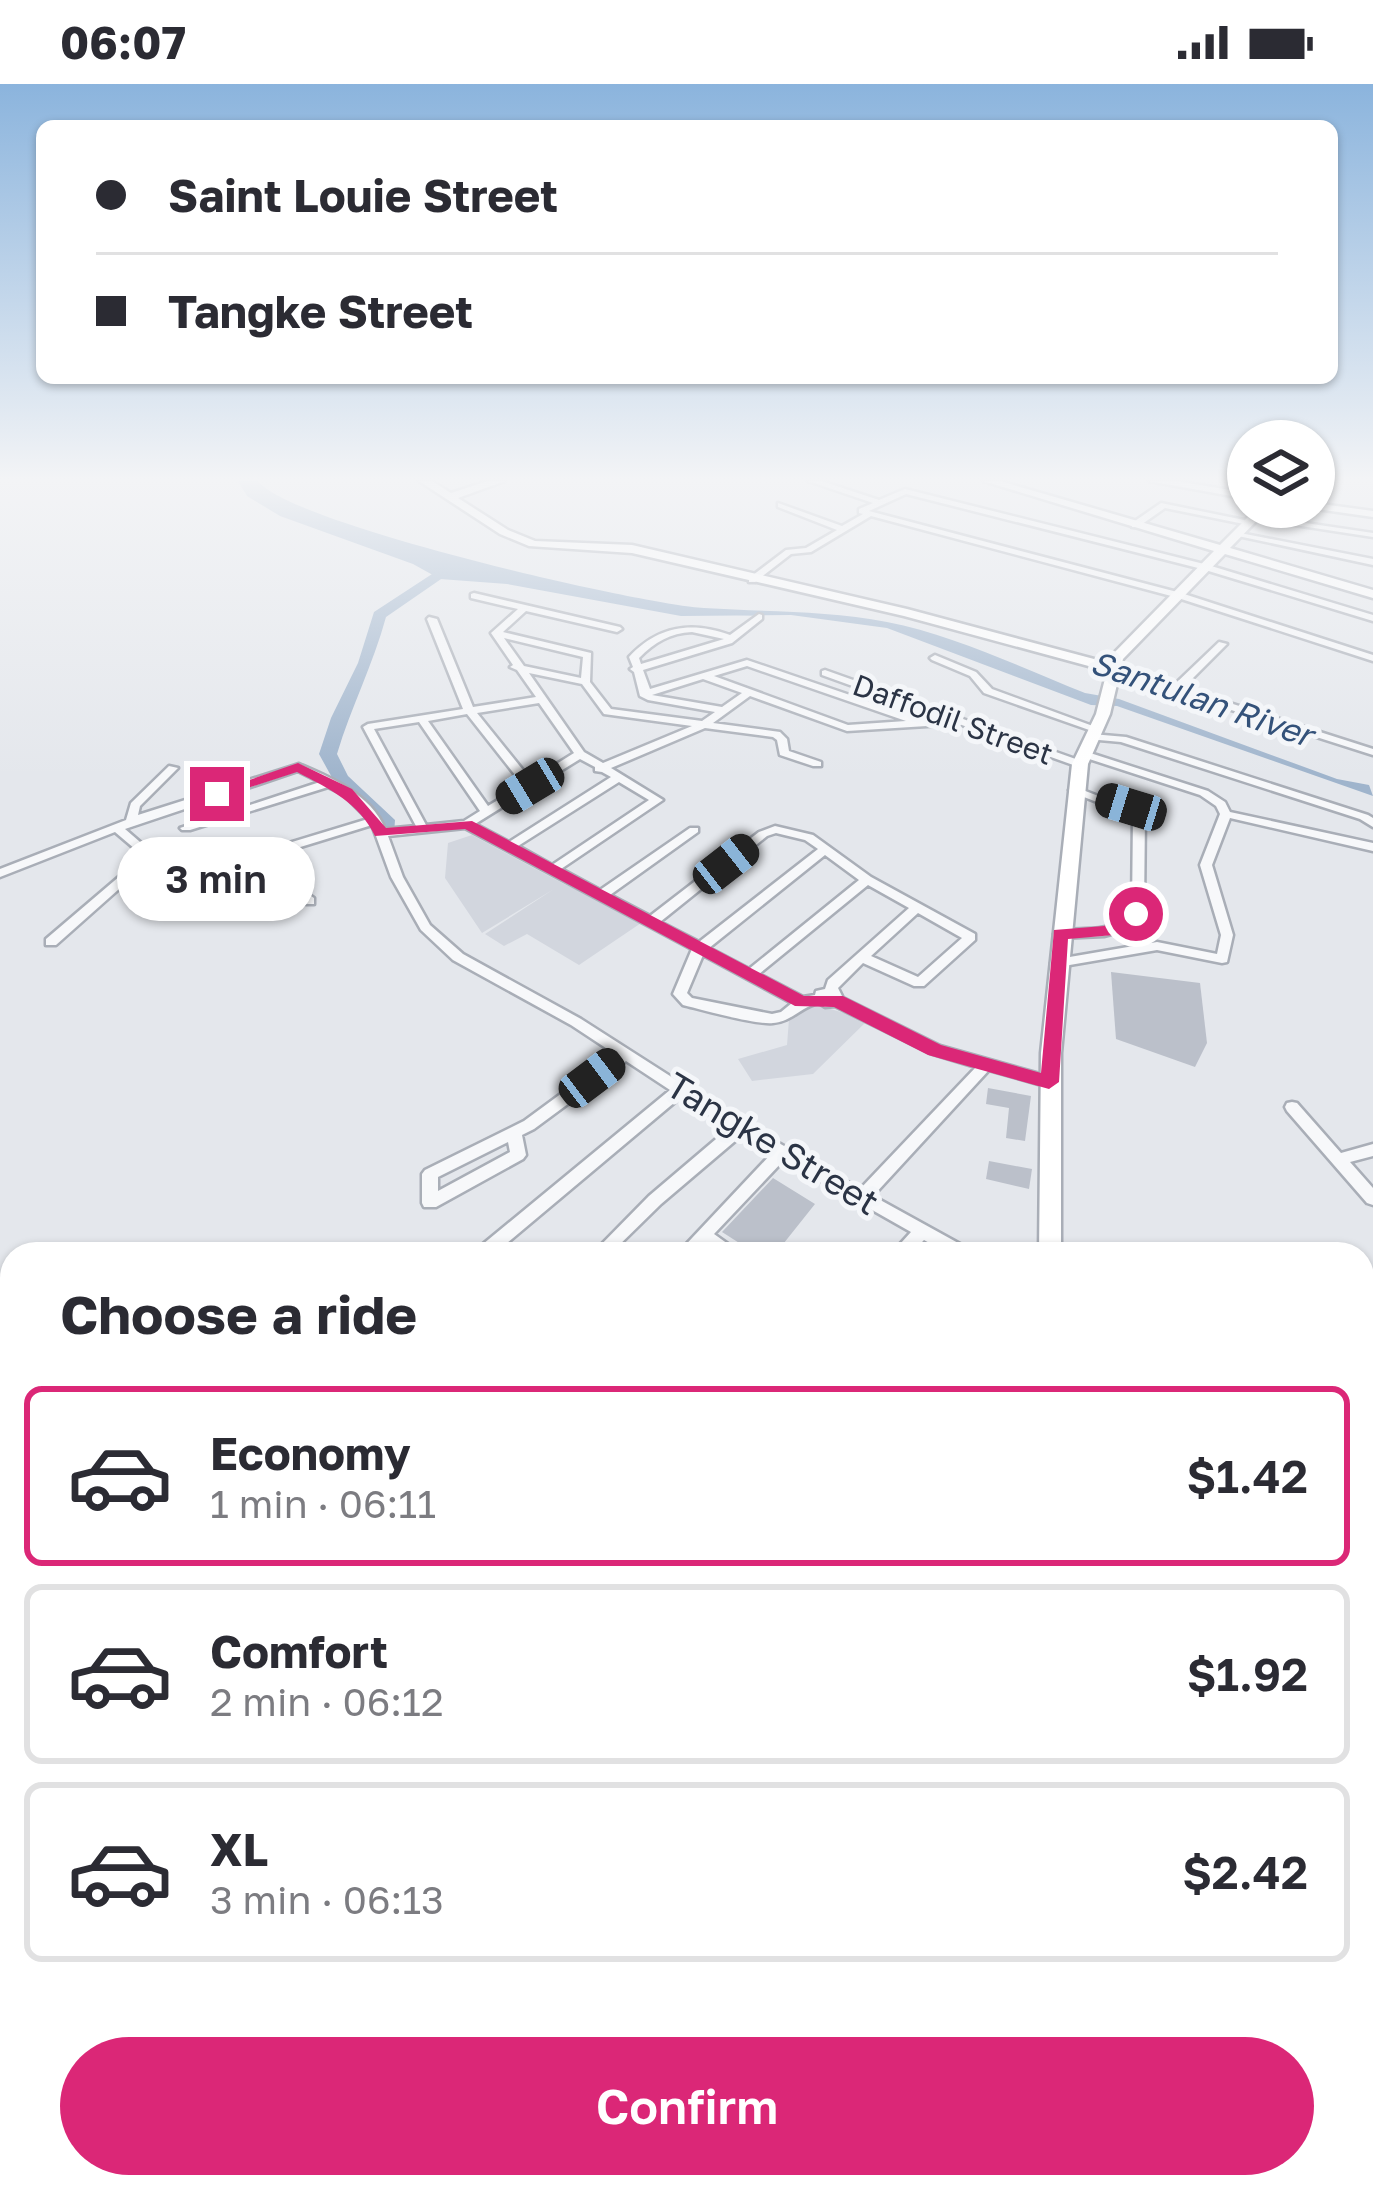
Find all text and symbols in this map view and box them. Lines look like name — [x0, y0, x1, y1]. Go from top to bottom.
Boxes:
text: 06:07 — [60, 15, 186, 69]
text: Saint Louie Street — [168, 168, 558, 222]
text: Tangke Street — [168, 284, 473, 338]
map controls — [1227, 420, 1335, 528]
button: layers — [1227, 420, 1335, 528]
water label: Santulan River — [1086, 642, 1322, 756]
street label: Daffodil Street — [848, 666, 1058, 772]
car — [490, 752, 570, 820]
route end — [190, 767, 244, 821]
car — [1091, 779, 1171, 835]
car — [687, 828, 765, 900]
callout: 3 min — [118, 836, 316, 920]
text: 3 min — [165, 855, 267, 902]
route start — [1109, 887, 1163, 941]
car — [552, 1042, 632, 1114]
street label: Tangke Street — [659, 1063, 887, 1223]
text: Choose a ride — [60, 1281, 417, 1346]
icon: car — [66, 1422, 174, 1530]
text: Economy — [210, 1426, 411, 1480]
text: $1.42 — [1186, 1449, 1308, 1503]
text: 1 min · 06:11 — [210, 1480, 436, 1527]
icon: car — [66, 1620, 174, 1728]
text: Comfort — [210, 1624, 388, 1678]
text: $1.92 — [1187, 1647, 1308, 1701]
text: 2 min · 06:12 — [210, 1678, 444, 1725]
icon: car — [66, 1818, 174, 1926]
text: XL — [210, 1822, 268, 1876]
text: $2.42 — [1182, 1845, 1308, 1899]
text: 3 min · 06:13 — [210, 1876, 444, 1923]
button: Confirm — [60, 2037, 1314, 2175]

